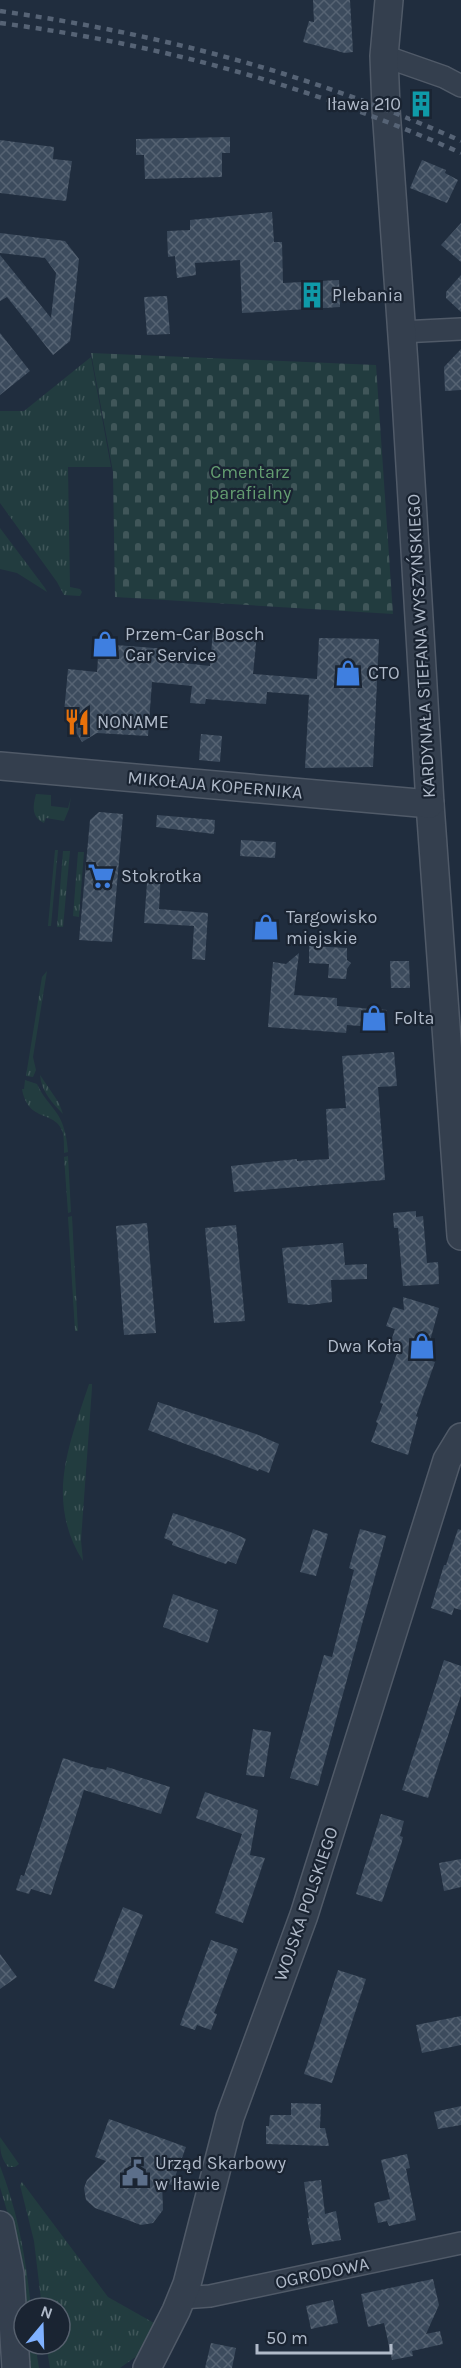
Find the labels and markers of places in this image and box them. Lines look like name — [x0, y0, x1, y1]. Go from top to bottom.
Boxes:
building icon: Iława 210 — [406, 89, 436, 119]
place label: Iława 210 — [327, 93, 401, 115]
building icon: Plebania — [297, 280, 327, 310]
place label: Plebania — [332, 284, 403, 306]
place label: Przem-Car Bosch Car Service — [125, 623, 265, 666]
shop icon: Przem-Car Bosch Car Service — [90, 629, 120, 659]
shop icon: CTO — [333, 658, 363, 688]
place label: CTO — [368, 662, 400, 684]
restaurant icon: NONAME — [62, 707, 92, 737]
place label: NONAME — [97, 711, 169, 733]
supermarket icon: Stokrotka — [86, 861, 116, 891]
place label: Stokrotka — [121, 865, 202, 887]
place label: Targowisko miejskie — [286, 906, 377, 949]
shop icon: Targowisko miejskie — [251, 912, 281, 942]
shop icon: Folta — [359, 1003, 389, 1033]
place label: Folta — [394, 1007, 434, 1029]
shop icon: Dwa Koła — [407, 1331, 437, 1361]
place label: Dwa Koła — [327, 1335, 402, 1357]
place label: Urząd Skarbowy w Iławie — [155, 2152, 287, 2195]
public building icon: Urząd Skarbowy w Iławie — [120, 2158, 150, 2188]

